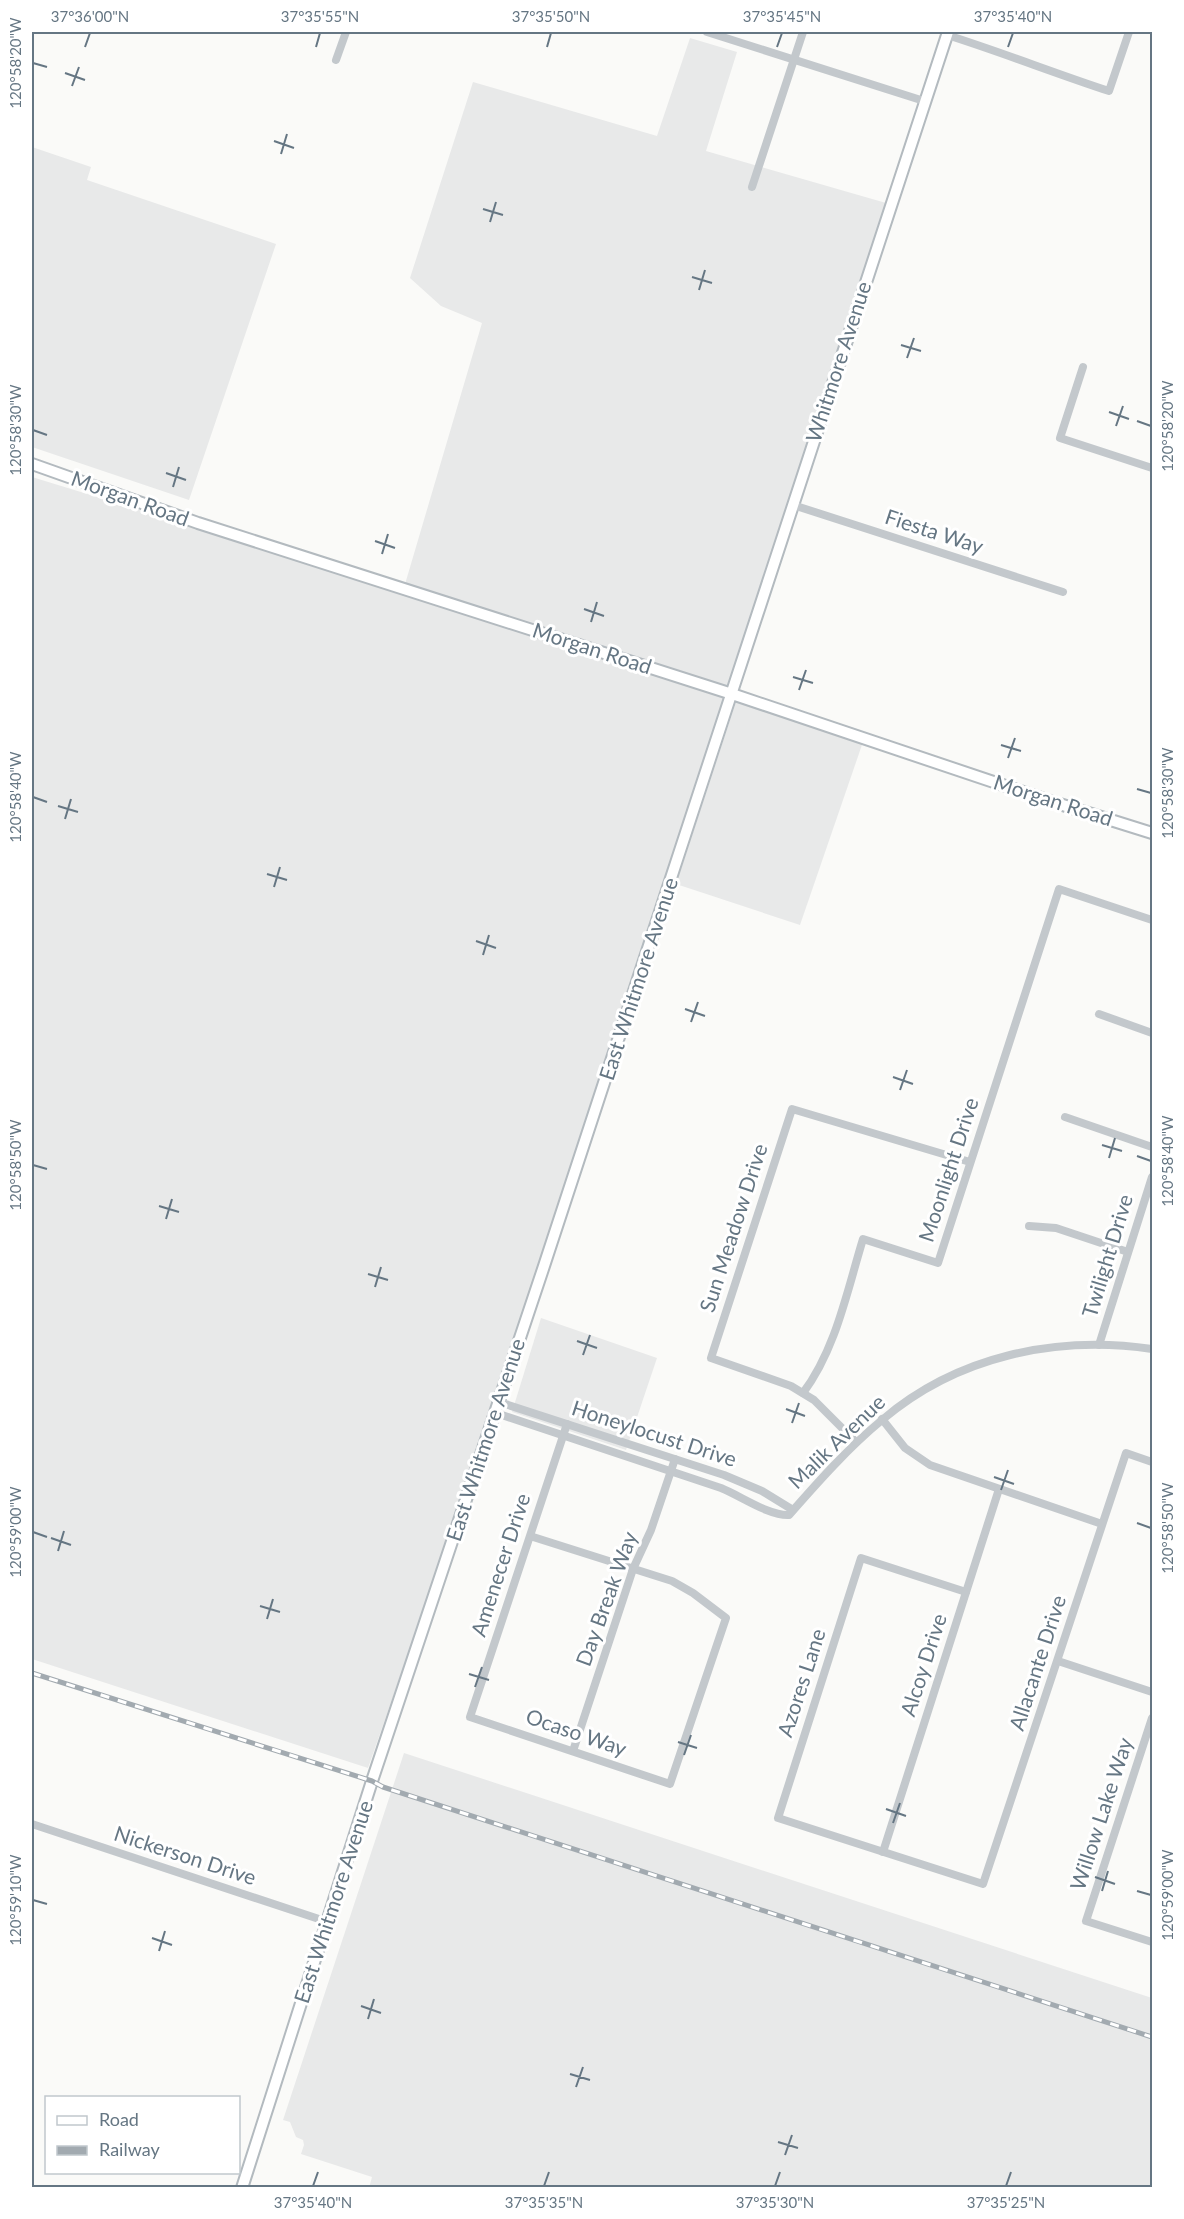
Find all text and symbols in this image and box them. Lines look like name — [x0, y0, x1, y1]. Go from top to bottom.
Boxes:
text: 37°36'00"N — [51, 7, 129, 25]
text: 37°35'55"N — [281, 7, 359, 25]
text: 37°35'50"N — [512, 7, 590, 25]
text: 37°35'45"N — [743, 7, 821, 25]
text: 37°35'40"N — [974, 7, 1052, 25]
text: 120°58'20"W — [6, 17, 24, 109]
street label: Whitmore Avenue — [800, 278, 875, 445]
text: 120°58'20"W — [1158, 380, 1176, 472]
text: 120°58'30"W — [6, 384, 24, 476]
street label: Morgan Road — [68, 465, 193, 530]
street label: Fiesta Way — [882, 503, 987, 558]
street label: Morgan Road — [530, 617, 655, 679]
text: 120°58'30"W — [1158, 747, 1176, 839]
text: 120°58'40"W — [6, 751, 24, 843]
street label: Morgan Road — [991, 769, 1116, 831]
street label: East Whitmore Avenue — [593, 874, 682, 1083]
street label: Moonlight Drive — [912, 1094, 983, 1245]
text: 120°58'40"W — [1158, 1115, 1176, 1207]
text: 120°58'50"W — [6, 1119, 24, 1211]
street label: Sun Meadow Drive — [694, 1140, 772, 1315]
street label: Twilight Drive — [1076, 1191, 1137, 1320]
street label: East Whitmore Avenue — [440, 1335, 529, 1544]
street label: Malik Avenue — [783, 1389, 889, 1493]
street label: Honeylocust Drive — [569, 1394, 740, 1471]
text: 120°58'50"W — [1158, 1482, 1176, 1574]
text: 120°59'00"W — [6, 1486, 24, 1578]
street label: Amenecer Drive — [465, 1490, 534, 1639]
street label: Day Break Way — [570, 1528, 642, 1669]
street label: Allacante Drive — [1003, 1592, 1070, 1733]
street label: Alcoy Drive — [894, 1610, 951, 1719]
street label: Azores Lane — [771, 1625, 830, 1740]
street label: Ocaso Way — [523, 1703, 630, 1761]
street label: Willow Lake Way — [1064, 1734, 1137, 1893]
street label: East Whitmore Avenue — [288, 1797, 377, 2006]
street label: Nickerson Drive — [111, 1820, 260, 1889]
text: 120°59'00"W — [1158, 1849, 1176, 1941]
text: 120°59'10"W — [6, 1854, 24, 1946]
legend — [45, 2096, 240, 2174]
text: Road — [99, 2108, 139, 2130]
text: Railway — [99, 2138, 160, 2160]
text: 37°35'40"N — [274, 2193, 352, 2211]
text: 37°35'35"N — [505, 2193, 583, 2211]
text: 37°35'30"N — [736, 2193, 814, 2211]
text: 37°35'25"N — [967, 2193, 1045, 2211]

